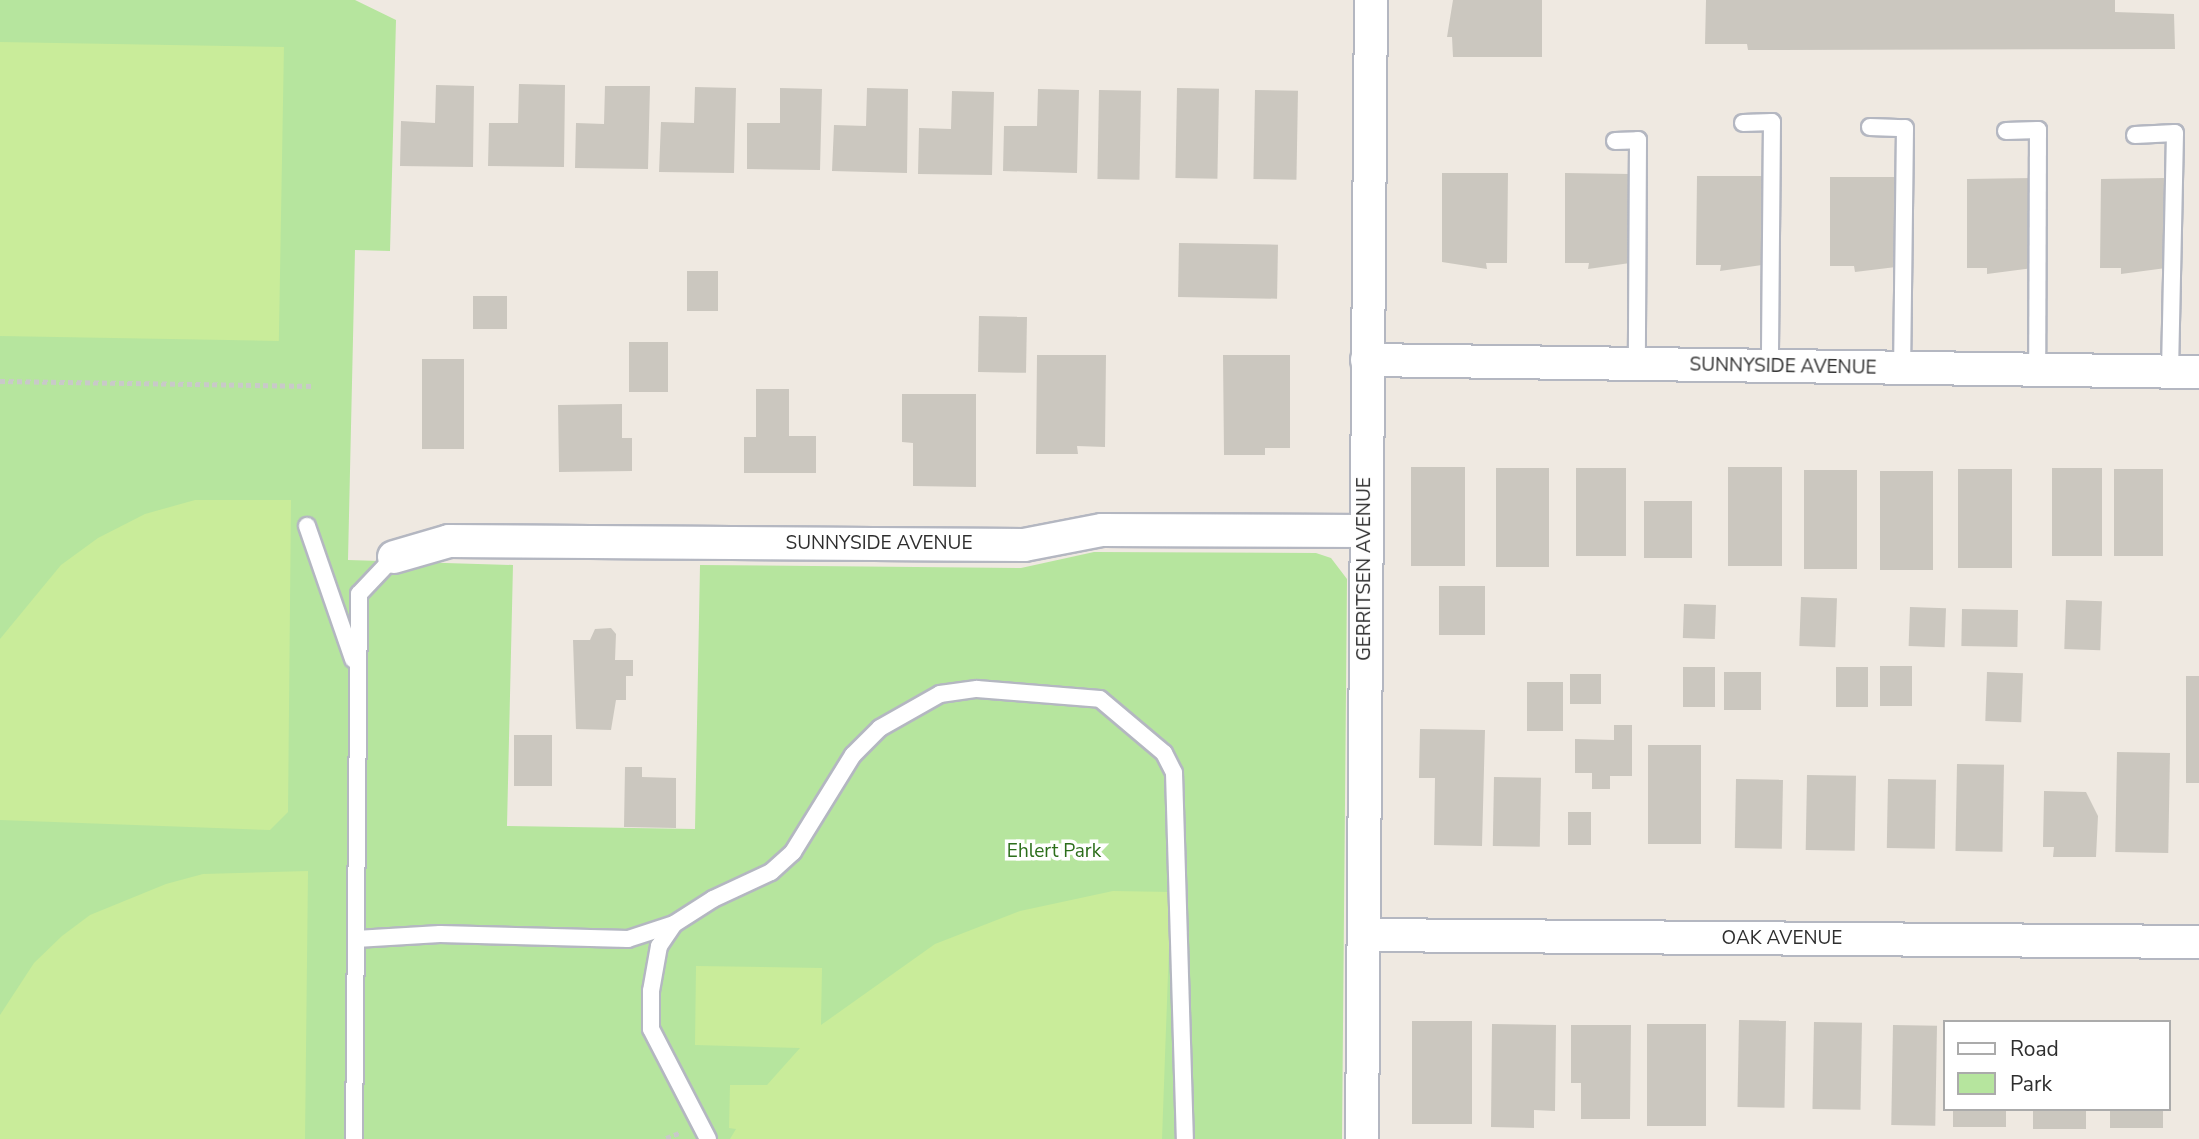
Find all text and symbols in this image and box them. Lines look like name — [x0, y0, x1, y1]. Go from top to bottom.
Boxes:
street label: SUNNYSIDE AVENUE — [1689, 354, 1877, 380]
street label: GERRITSEN AVENUE — [1354, 477, 1376, 661]
street label: SUNNYSIDE AVENUE — [785, 533, 973, 555]
park label: Ehlert Park — [1007, 841, 1101, 863]
street label: OAK AVENUE — [1722, 928, 1842, 950]
legend — [1944, 1020, 2171, 1111]
text: Road — [2010, 1035, 2059, 1063]
text: Park — [2010, 1070, 2052, 1098]

